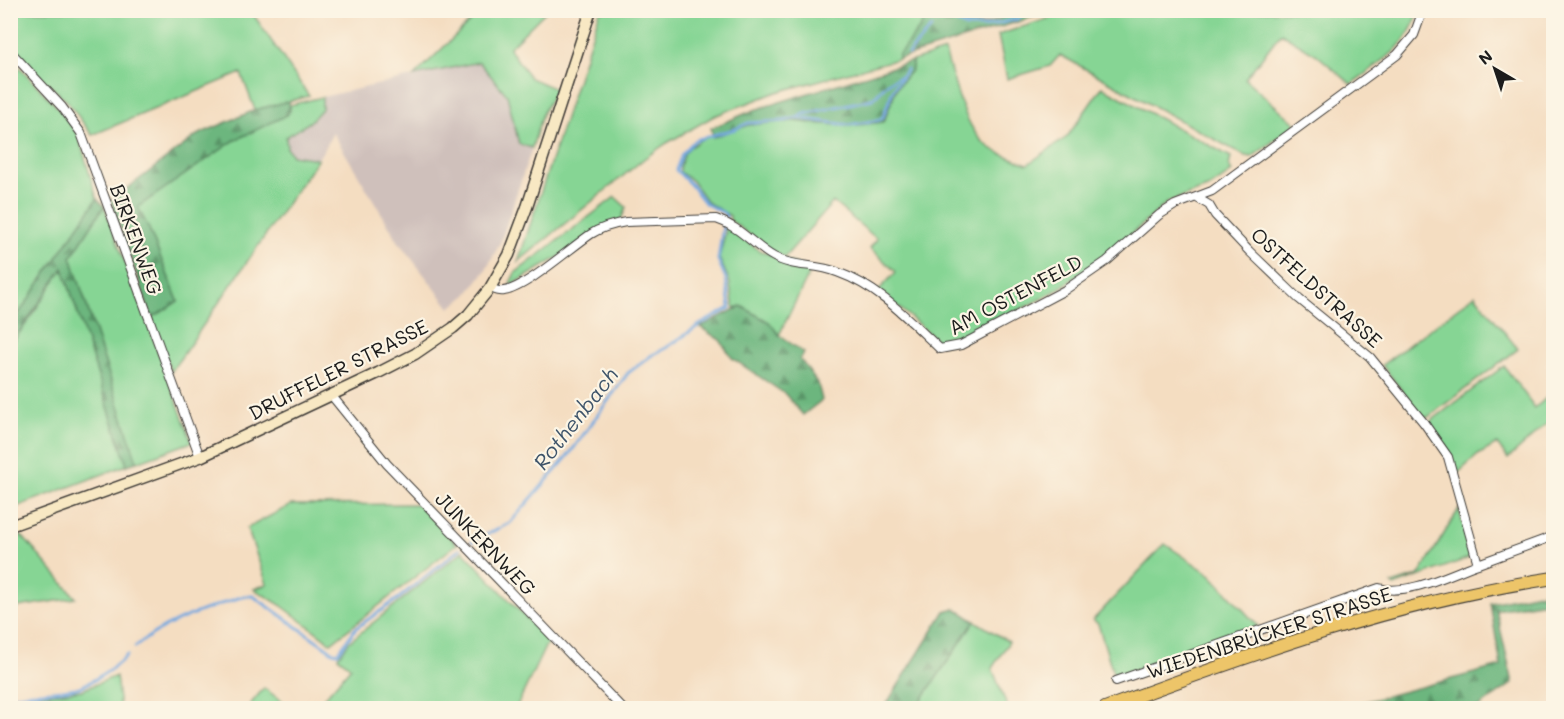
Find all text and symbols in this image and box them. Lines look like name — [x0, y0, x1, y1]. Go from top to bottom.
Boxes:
north arrow — [1465, 39, 1525, 99]
text: N — [1474, 45, 1497, 69]
street label: BIRKENWEG — [105, 180, 169, 298]
street label: OSTFELDSTRASSE — [1246, 221, 1388, 353]
street label: AM OSTENFELD — [944, 248, 1086, 340]
street label: DRUFFELER STRASSE — [244, 312, 432, 426]
water label: Rothenbach — [527, 361, 623, 474]
street label: JUNKERNWEG — [430, 486, 542, 600]
street label: WIEDENBRÜCKER STRASSE — [1143, 580, 1395, 684]

